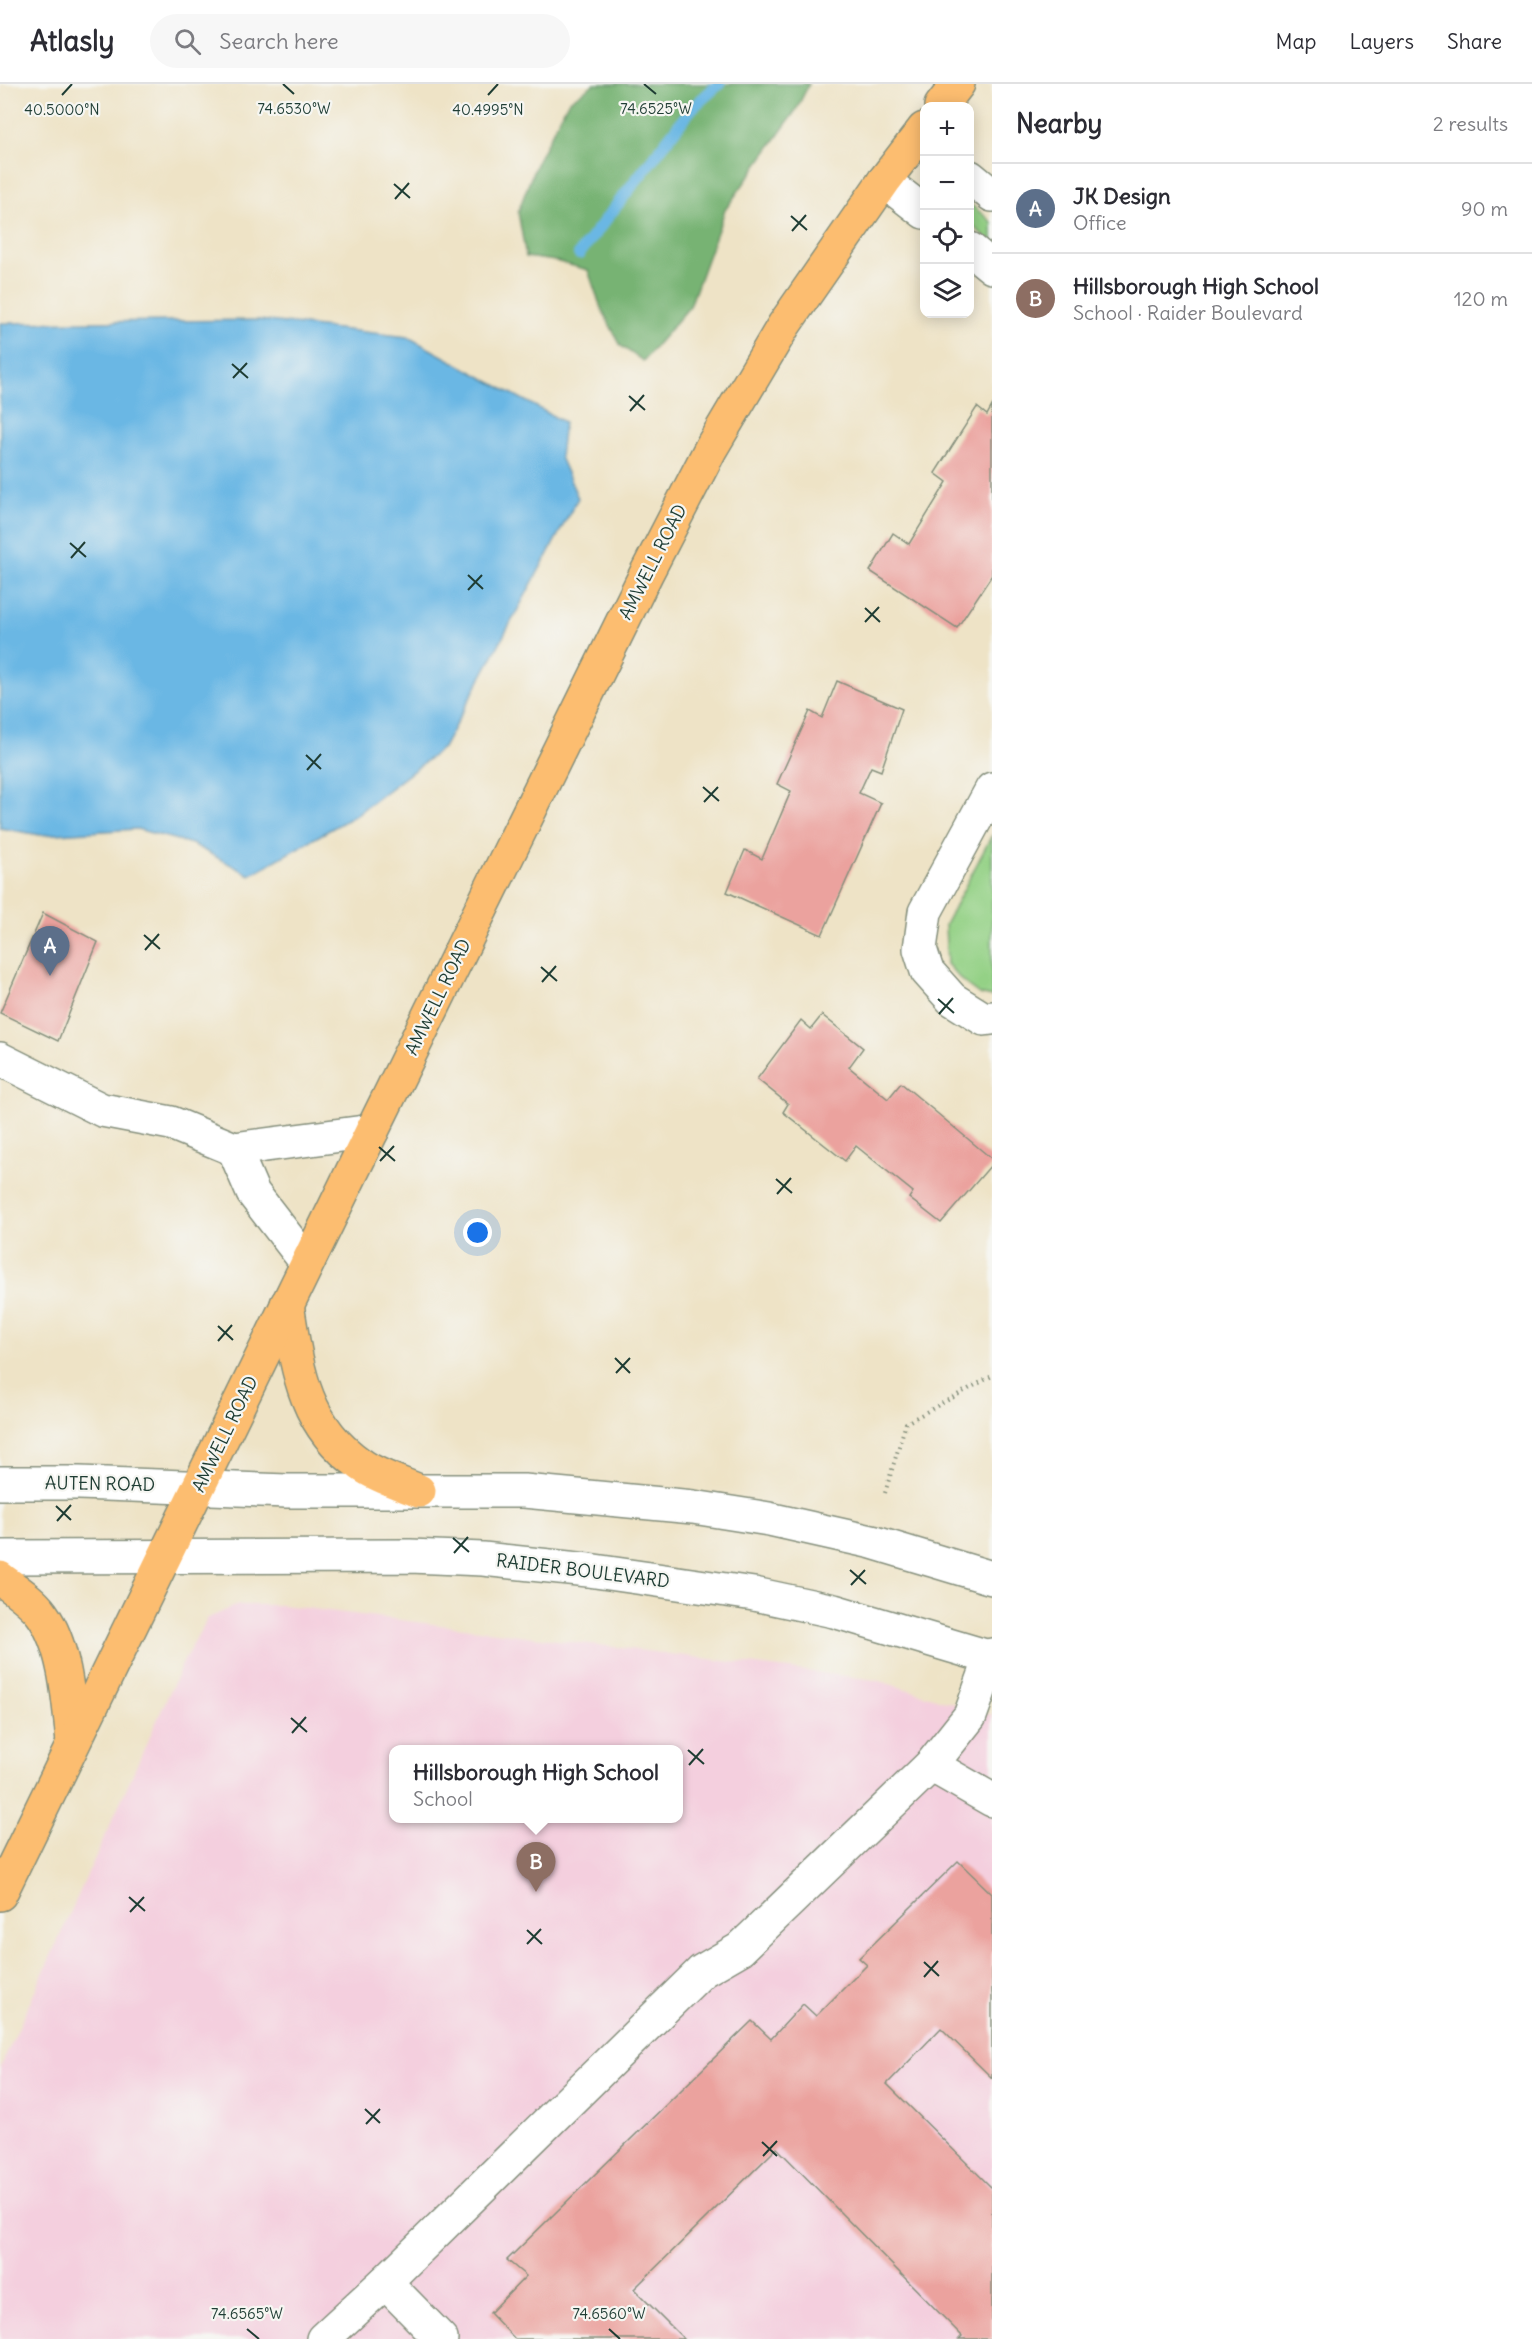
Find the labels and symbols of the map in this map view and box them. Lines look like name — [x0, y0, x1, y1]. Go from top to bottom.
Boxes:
text: 74.6530°W — [257, 99, 331, 118]
text: 74.6525°W — [620, 99, 692, 118]
text: 40.5000°N — [24, 100, 100, 119]
text: 40.4995°N — [452, 100, 524, 119]
street label: AMWELL ROAD — [614, 500, 692, 623]
pin: A — [31, 926, 70, 976]
street label: AMWELL ROAD — [399, 935, 476, 1059]
your location — [463, 1218, 492, 1247]
street label: AMWELL ROAD — [186, 1372, 263, 1496]
street label: AUTEN ROAD — [45, 1471, 155, 1496]
street label: RAIDER BOULEVARD — [495, 1548, 671, 1593]
pin: B — [516, 1842, 556, 1892]
text: 74.6565°W — [211, 2304, 283, 2323]
text: 74.6560°W — [572, 2304, 646, 2323]

